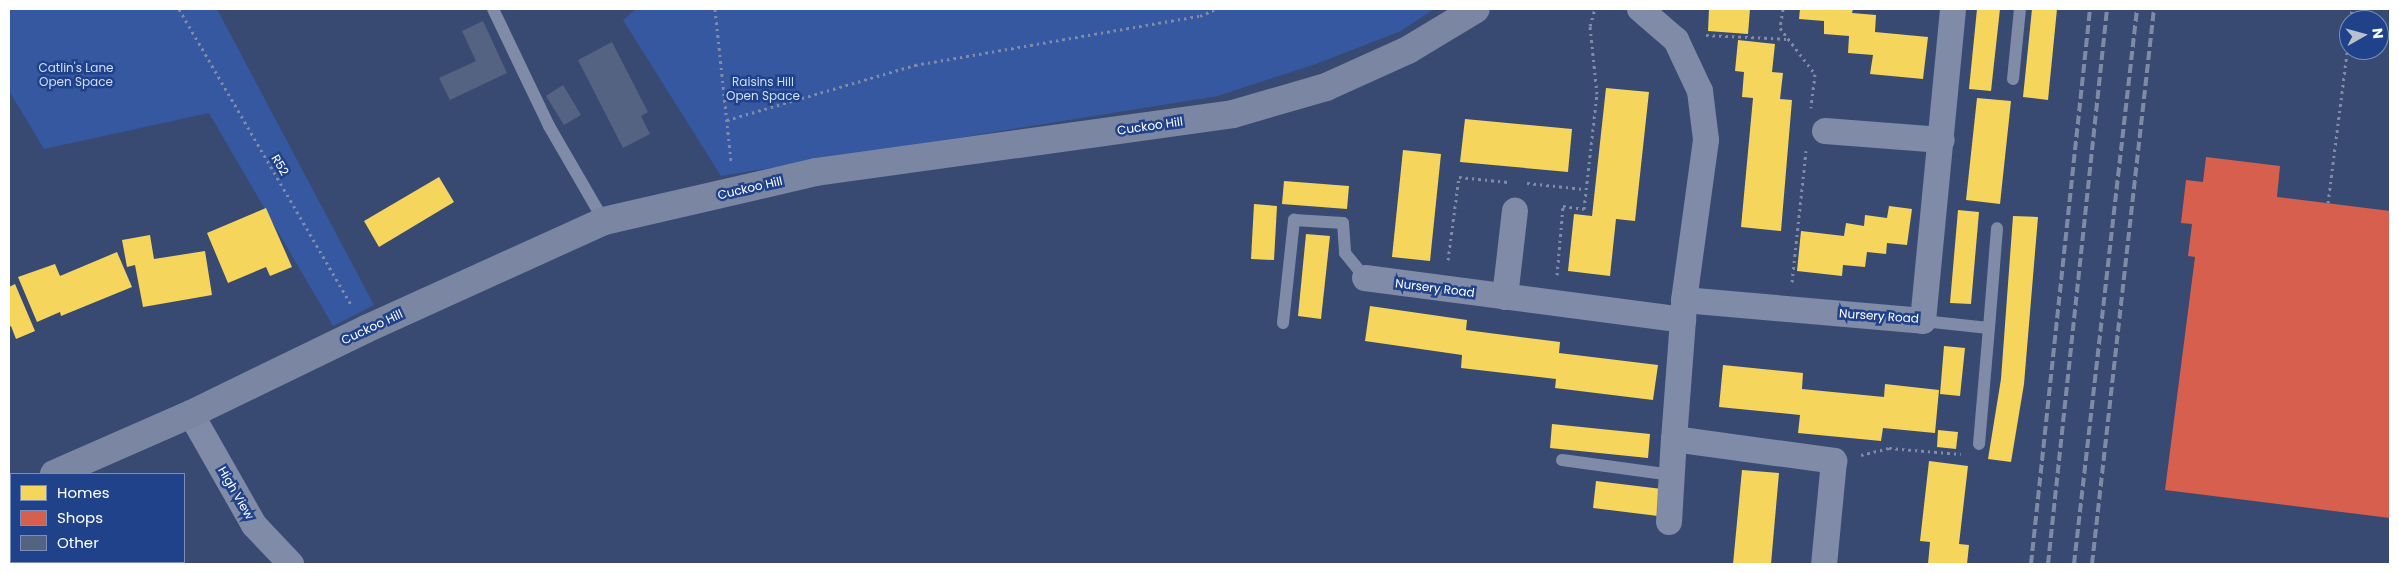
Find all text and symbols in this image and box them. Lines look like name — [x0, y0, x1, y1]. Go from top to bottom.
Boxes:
north arrow — [2339, 10, 2389, 60]
text: N — [2367, 27, 2388, 40]
park label: Catlin's Lane Open Space — [38, 61, 114, 89]
park label: Raisins Hill Open Space — [726, 75, 800, 103]
street label: Cuckoo Hill — [1116, 114, 1184, 138]
street label: R52 — [268, 152, 292, 178]
street label: Cuckoo Hill — [716, 174, 784, 202]
street label: Nursery Road — [1394, 276, 1476, 300]
street label: Nursery Road — [1839, 306, 1919, 326]
street label: Cuckoo Hill — [339, 307, 405, 347]
street label: High View — [215, 464, 257, 522]
legend — [10, 473, 185, 563]
text: Homes — [57, 482, 110, 503]
text: Shops — [57, 507, 103, 528]
text: Other — [57, 532, 99, 553]

